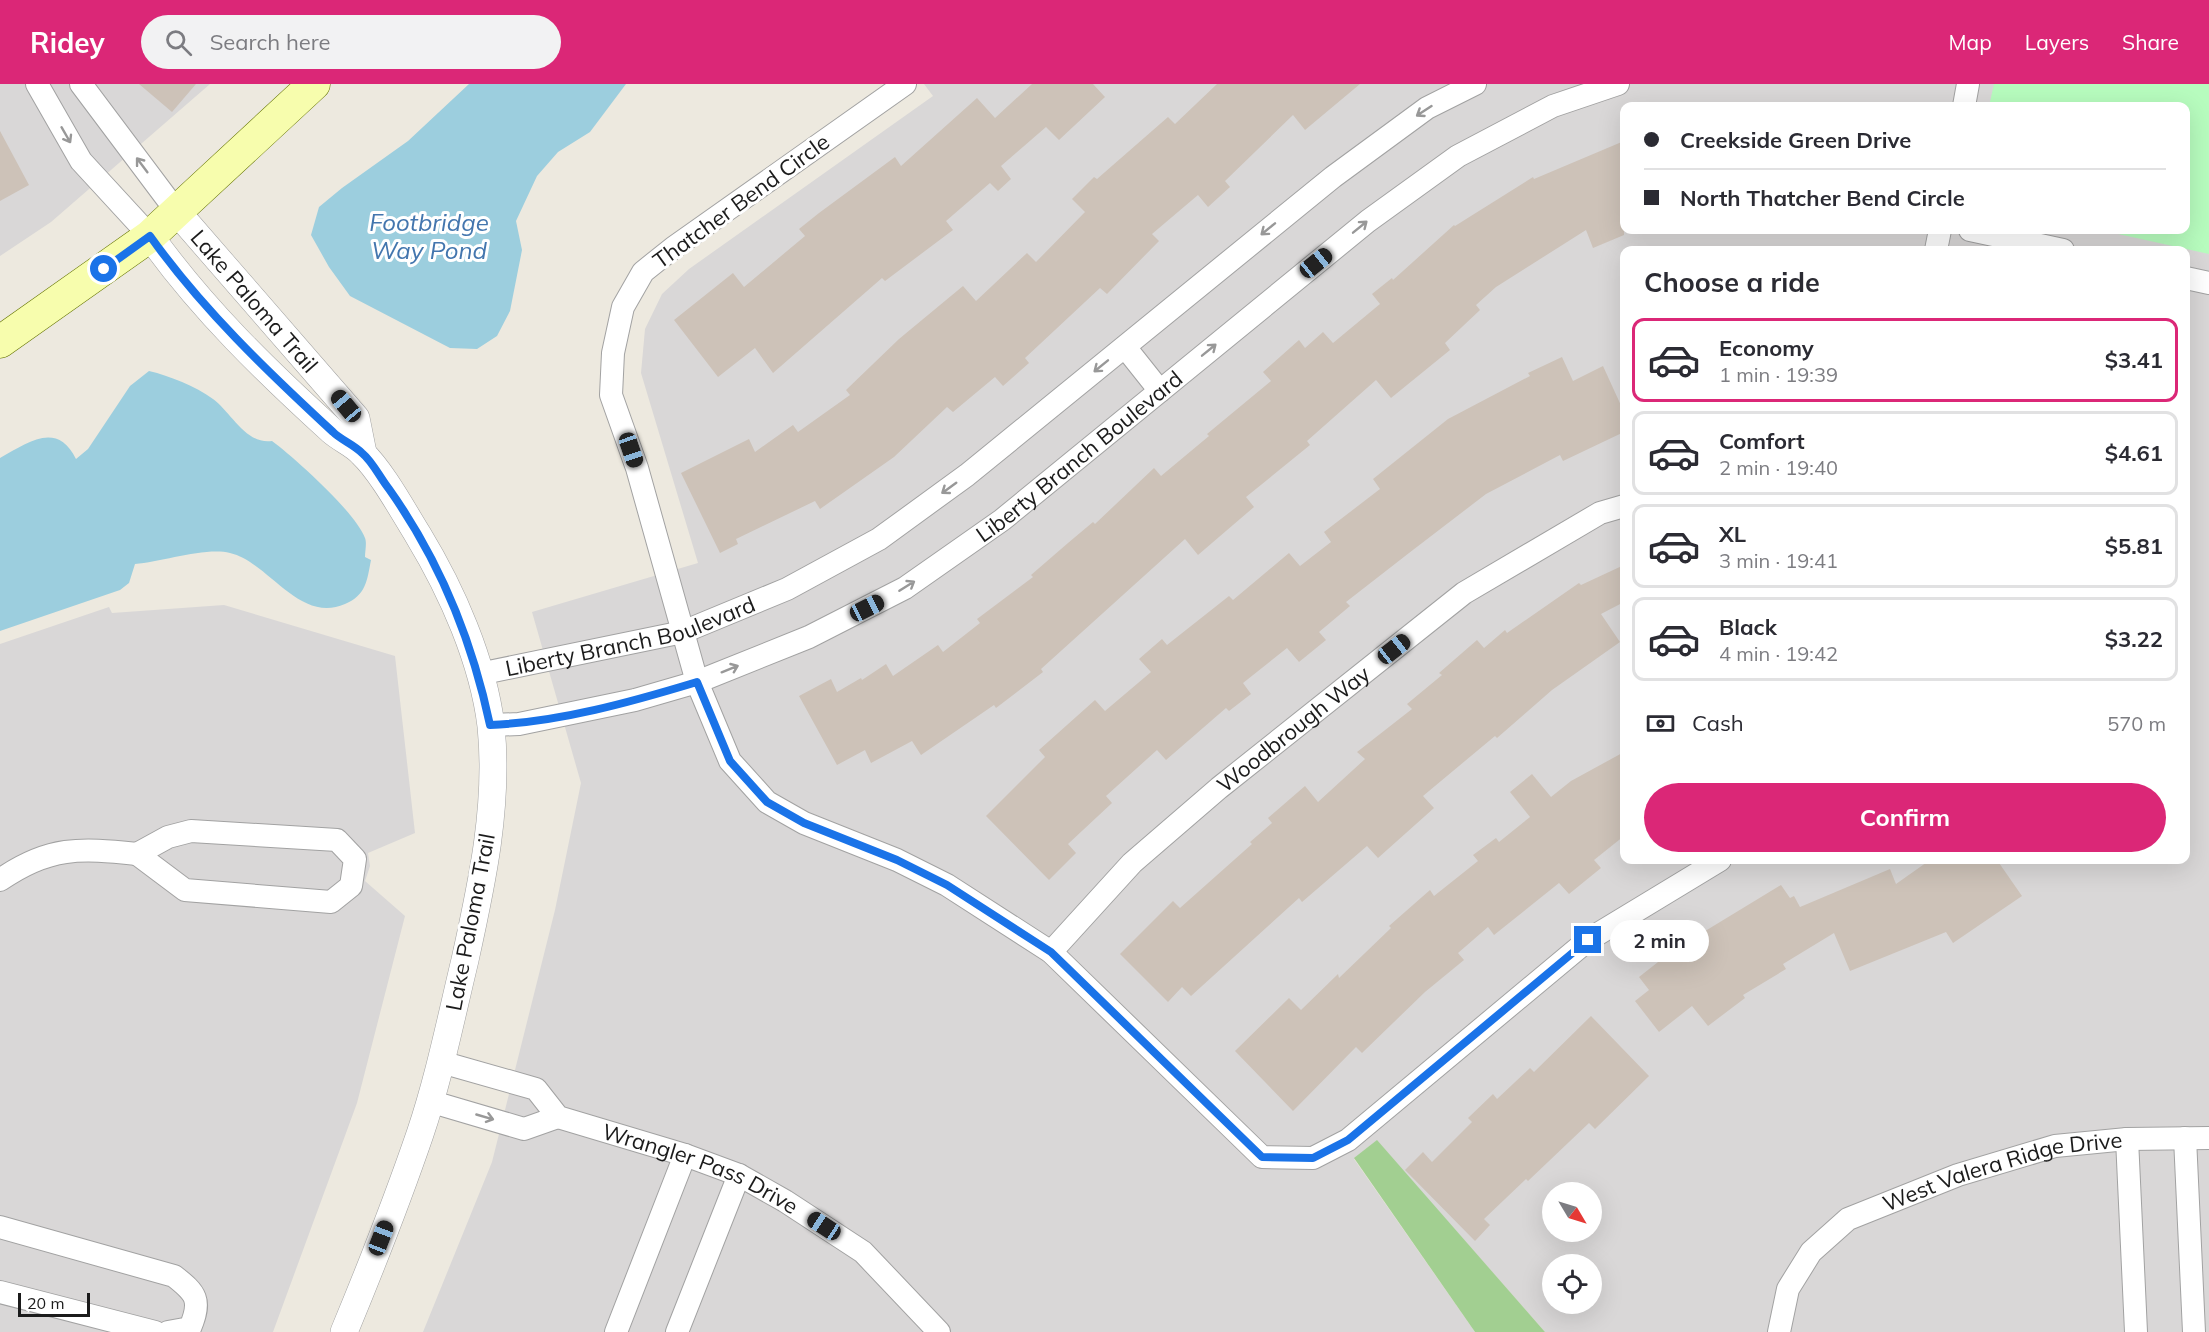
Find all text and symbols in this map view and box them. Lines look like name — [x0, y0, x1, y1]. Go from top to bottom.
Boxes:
search box — [141, 15, 561, 69]
text: Ridey — [30, 25, 105, 60]
icon: search — [162, 26, 195, 59]
text: Search here — [210, 28, 331, 56]
text: Map — [1949, 29, 1992, 55]
text: Layers — [2025, 29, 2089, 55]
text: Share — [2122, 29, 2179, 55]
one-way arrow — [1415, 105, 1432, 118]
one-way arrow — [60, 126, 72, 143]
text: Creekside Green Drive — [1680, 126, 1911, 154]
street label: Thatcher Bend Circle — [647, 128, 835, 274]
one-way arrow — [136, 157, 149, 173]
text: North Thatcher Bend Circle — [1680, 184, 1965, 212]
water label: Footbridge Way Pond — [369, 207, 489, 265]
one-way arrow — [1352, 221, 1368, 234]
one-way arrow — [1261, 223, 1277, 236]
street label: Lake Paloma Trail — [185, 224, 324, 378]
car — [1296, 245, 1336, 281]
route start — [90, 255, 117, 282]
text: Choose a ride — [1644, 265, 1820, 299]
icon: car — [1647, 333, 1701, 387]
text: Economy — [1719, 334, 1814, 362]
one-way arrow — [1201, 344, 1217, 357]
text: $3.41 — [2105, 346, 2163, 374]
one-way arrow — [1094, 359, 1109, 373]
text: 1 min · 19:39 — [1719, 362, 1838, 387]
street label: Liberty Branch Boulevard — [970, 364, 1188, 548]
car — [328, 386, 364, 426]
icon: car — [1647, 426, 1701, 480]
text: Comfort — [1719, 427, 1805, 455]
car — [617, 430, 645, 470]
text: $4.61 — [2105, 439, 2163, 467]
text: 2 min · 19:40 — [1719, 455, 1838, 480]
one-way arrow — [941, 481, 957, 494]
icon: car — [1647, 519, 1701, 573]
text: XL — [1719, 520, 1746, 548]
text: $5.81 — [2105, 532, 2163, 560]
text: 3 min · 19:41 — [1719, 548, 1838, 573]
one-way arrow — [898, 580, 915, 592]
street label: Liberty Branch Boulevard — [503, 590, 759, 682]
car — [847, 592, 887, 624]
icon: car — [1647, 612, 1701, 666]
text: Black — [1719, 613, 1777, 641]
text: $3.22 — [2105, 625, 2163, 653]
car — [1374, 631, 1414, 667]
text: 4 min · 19:42 — [1719, 641, 1838, 666]
street label: Woodbrough Way — [1211, 659, 1376, 798]
one-way arrow — [721, 662, 739, 673]
icon: cash — [1644, 707, 1677, 740]
text: Cash — [1692, 709, 1744, 737]
text: 570 m — [2107, 711, 2166, 736]
button: Confirm — [1644, 783, 2166, 852]
street label: Lake Paloma Trail — [439, 831, 501, 1013]
callout: 2 min — [1609, 919, 1708, 961]
route end — [1574, 926, 1601, 953]
text: 2 min — [1633, 928, 1686, 953]
one-way arrow — [475, 1112, 494, 1123]
street label: Wrangler Pass Drive — [599, 1117, 804, 1220]
street label: West Valera Ridge Drive — [1879, 1126, 2124, 1218]
north arrow — [1542, 1182, 1602, 1242]
map controls — [1542, 1182, 1602, 1314]
car — [804, 1209, 844, 1243]
car — [366, 1218, 396, 1258]
button: locate — [1542, 1254, 1602, 1314]
scale bar — [18, 1290, 90, 1318]
text: 20 m — [27, 1293, 64, 1313]

